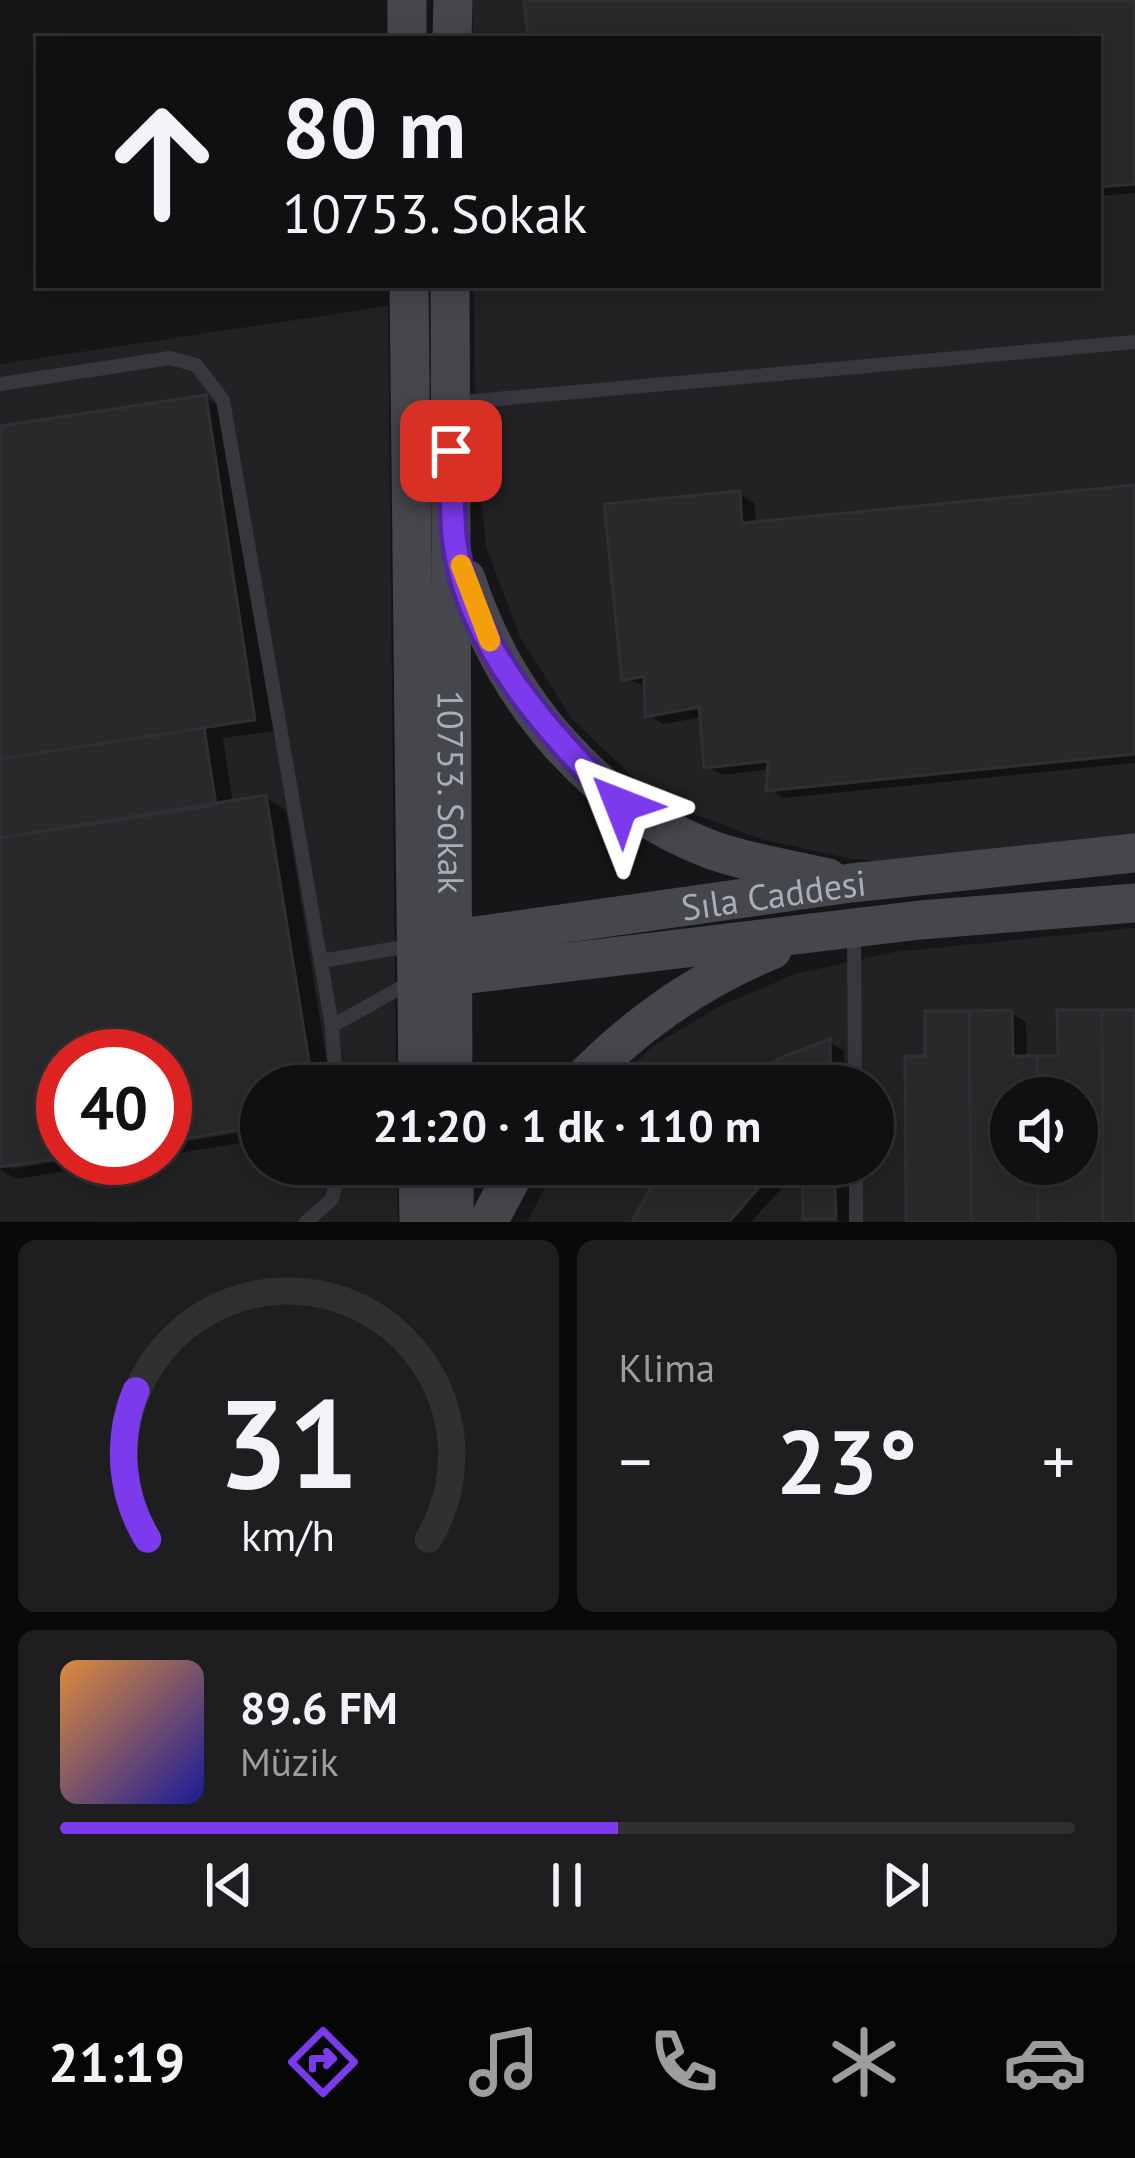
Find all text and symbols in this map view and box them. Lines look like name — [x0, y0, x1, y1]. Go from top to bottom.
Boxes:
text: 80 m — [282, 72, 466, 181]
icon: ahead — [84, 84, 240, 240]
text: 10753. Sokak — [282, 178, 587, 248]
pin — [400, 400, 502, 502]
icon: arrive — [418, 418, 484, 484]
street label: 10753. Sokak — [428, 690, 476, 894]
position arrow — [558, 742, 684, 868]
street label: Sıla Caddesi — [678, 858, 868, 930]
speed limit sign: 40 — [36, 1029, 192, 1185]
map controls — [990, 1077, 1098, 1185]
button: sound — [990, 1077, 1098, 1185]
text: 21:20 · 1 dk · 110 m — [373, 1096, 761, 1154]
text: Klima — [619, 1342, 715, 1393]
text: 31 — [217, 1361, 359, 1522]
text: 23° — [776, 1402, 917, 1519]
text: − — [619, 1418, 652, 1503]
text: + — [1042, 1418, 1075, 1503]
text: km/h — [241, 1507, 335, 1563]
text: 89.6 FM — [240, 1678, 398, 1736]
text: Müzik — [240, 1736, 338, 1787]
icon: previous — [196, 1852, 262, 1918]
icon: pause — [534, 1852, 600, 1918]
icon: next — [873, 1852, 939, 1918]
icon: directions — [281, 2020, 365, 2104]
icon: music — [462, 2020, 546, 2104]
icon: phone — [642, 2020, 726, 2104]
icon: climate — [822, 2020, 906, 2104]
icon: car — [1003, 2020, 1087, 2104]
text: 21:19 — [48, 2027, 185, 2097]

